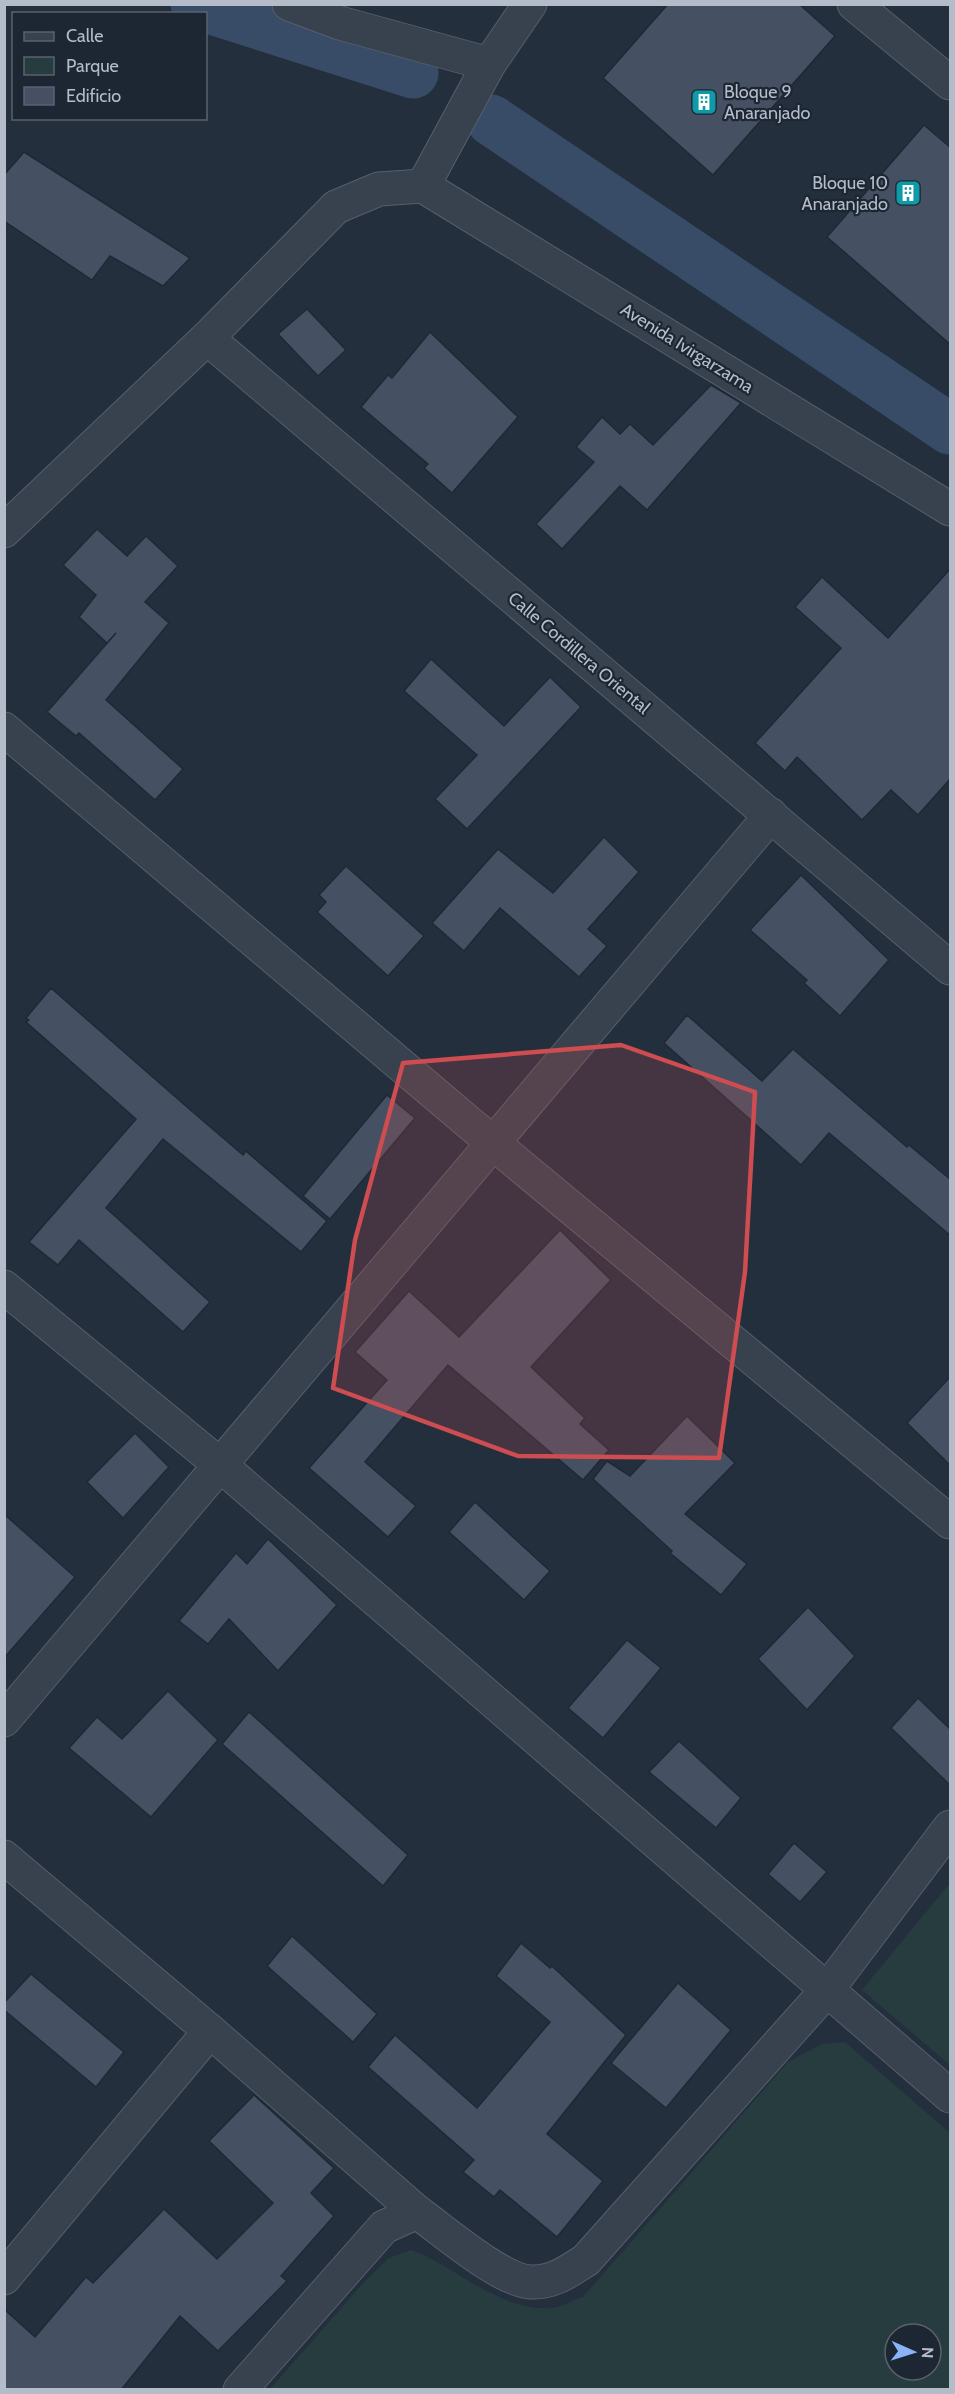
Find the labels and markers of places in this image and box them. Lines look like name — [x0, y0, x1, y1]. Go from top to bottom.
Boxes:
place label: Bloque 9 Anaranjado — [724, 81, 811, 124]
building icon: Bloque 9 Anaranjado — [689, 87, 719, 117]
place label: Bloque 10 Anaranjado — [802, 172, 888, 215]
building icon: Bloque 10 Anaranjado — [893, 178, 923, 208]

